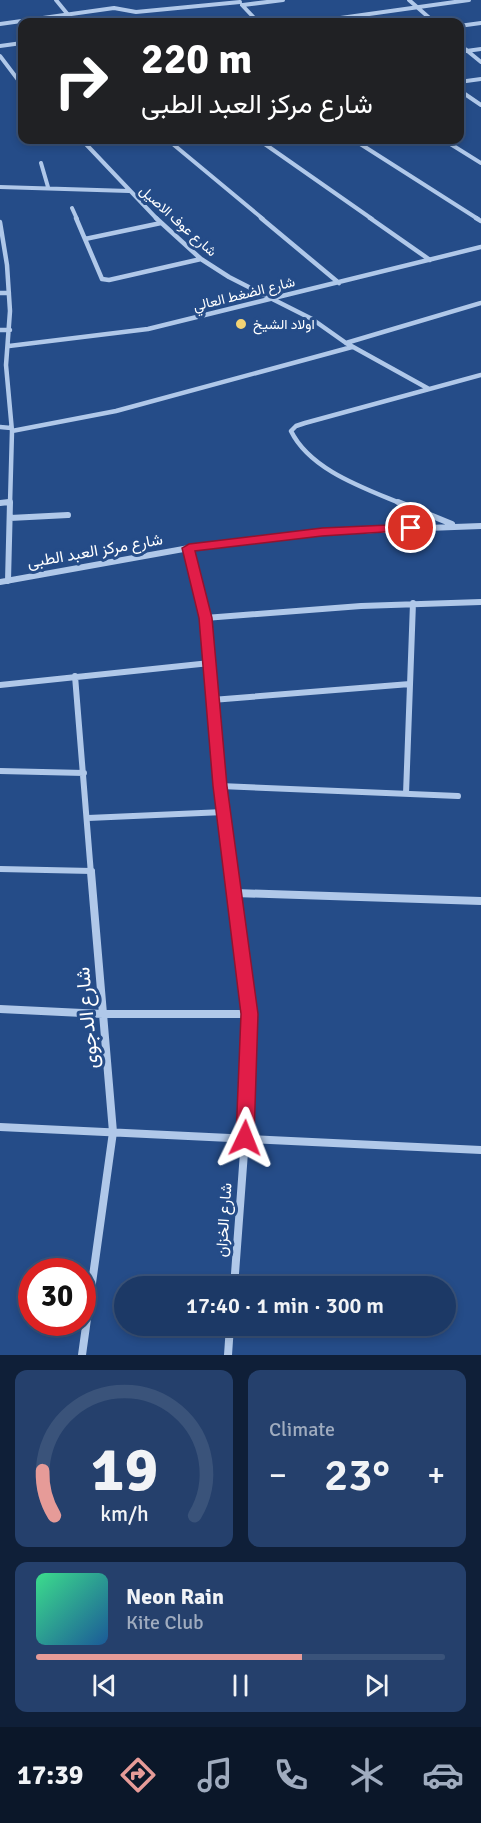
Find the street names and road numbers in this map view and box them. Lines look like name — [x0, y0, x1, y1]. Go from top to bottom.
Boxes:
street label: شارع عوف الاصيل — [135, 182, 220, 262]
street label: شارع الضغط العالي — [191, 273, 297, 318]
street label: شارع مركز العبد الطبى — [26, 529, 165, 574]
street label: شارع الدجوى — [70, 966, 105, 1070]
street label: شارع الخزان — [211, 1182, 238, 1258]

